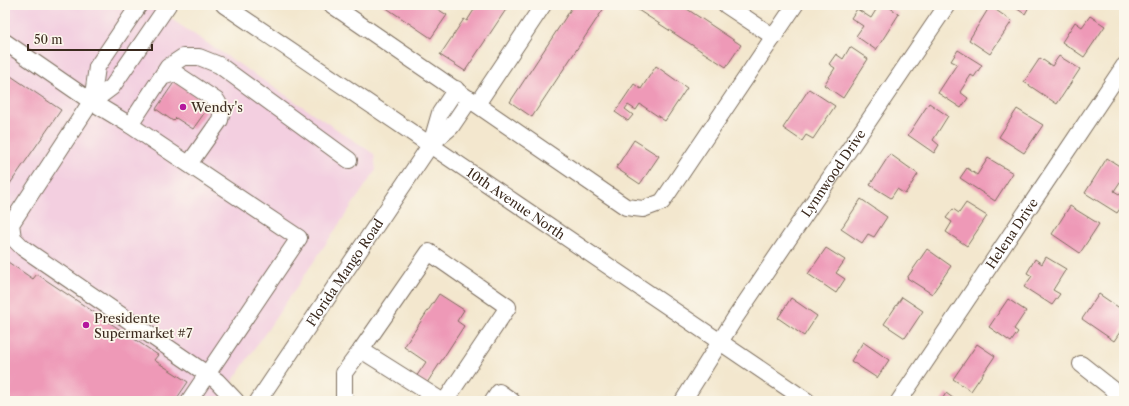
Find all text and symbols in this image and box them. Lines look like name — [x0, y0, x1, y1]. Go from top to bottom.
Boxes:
scale bar — [28, 26, 152, 52]
text: 50 m — [34, 32, 63, 47]
place label: Wendy's — [190, 99, 243, 115]
marker: Wendy's — [178, 102, 188, 112]
street label: Lynnwood Drive — [798, 126, 869, 220]
street label: 10th Avenue North — [464, 164, 568, 243]
street label: Helena Drive — [982, 195, 1041, 272]
street label: Florida Mango Road — [303, 216, 386, 329]
place label: Presidente Supermarket #7 — [94, 310, 193, 341]
marker: Presidente Supermarket #7 — [81, 320, 91, 330]

